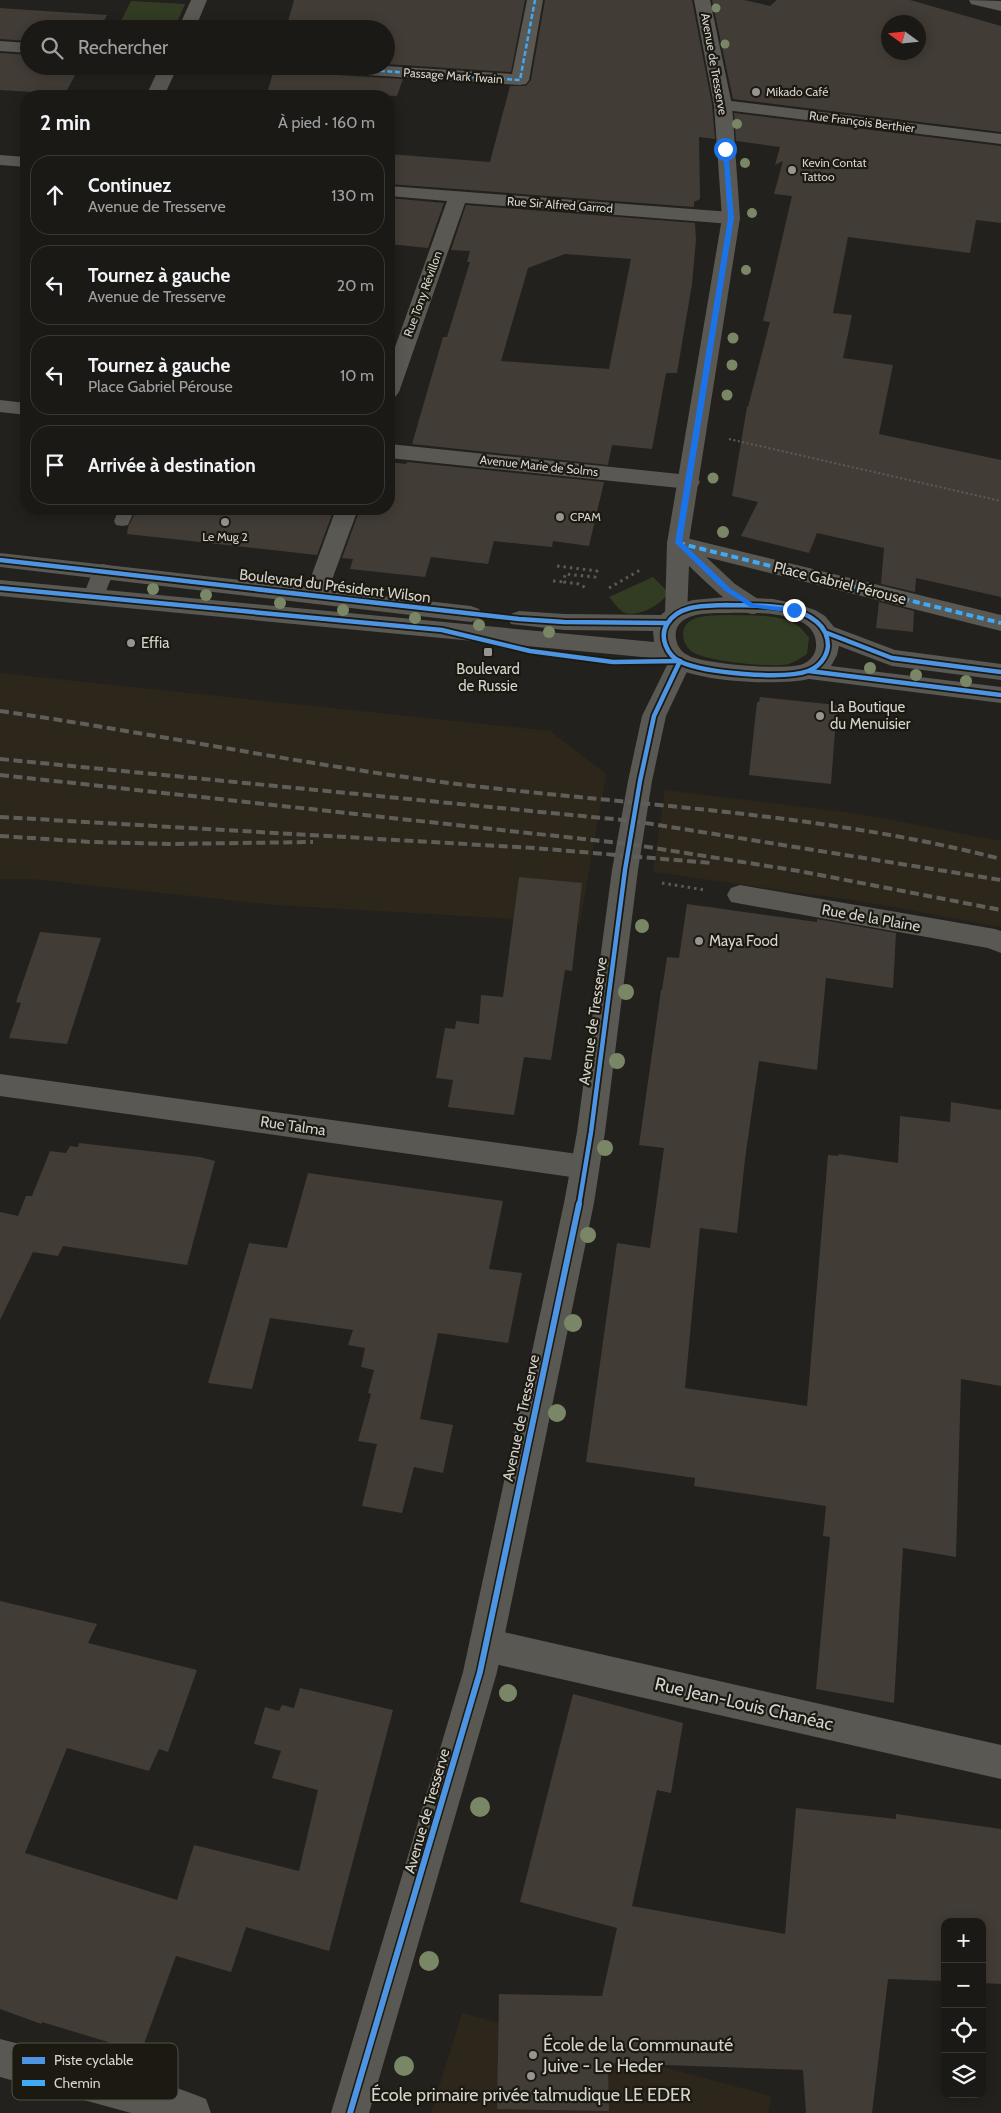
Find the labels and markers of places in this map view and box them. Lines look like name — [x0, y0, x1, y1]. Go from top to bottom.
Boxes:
place label: Mikado Café — [766, 84, 828, 99]
marker: Mikado Café — [750, 86, 762, 98]
place label: Kevin Contat Tattoo — [802, 155, 867, 184]
marker: Kevin Contat Tattoo — [786, 164, 798, 176]
place label: CPAM — [570, 509, 601, 524]
marker: CPAM — [554, 511, 566, 523]
marker: Le Mug 2 — [219, 516, 231, 528]
place label: Le Mug 2 — [202, 529, 248, 544]
place label: Effia — [141, 634, 170, 652]
marker: Effia — [125, 637, 137, 649]
marker: Boulevard de Russie — [482, 646, 494, 658]
place label: Boulevard de Russie — [456, 660, 520, 695]
place label: La Boutique du Menuisier — [830, 698, 911, 733]
marker: La Boutique du Menuisier — [814, 710, 826, 722]
place label: Maya Food — [709, 932, 778, 950]
marker: Maya Food — [693, 935, 705, 947]
place label: École de la Communauté Juive - Le Heder — [542, 2034, 733, 2077]
marker: École de la Communauté Juive - Le Heder — [527, 2049, 539, 2061]
marker: École primaire privée talmudique LE EDER — [525, 2070, 537, 2082]
place label: École primaire privée talmudique LE EDER — [371, 2084, 691, 2106]

